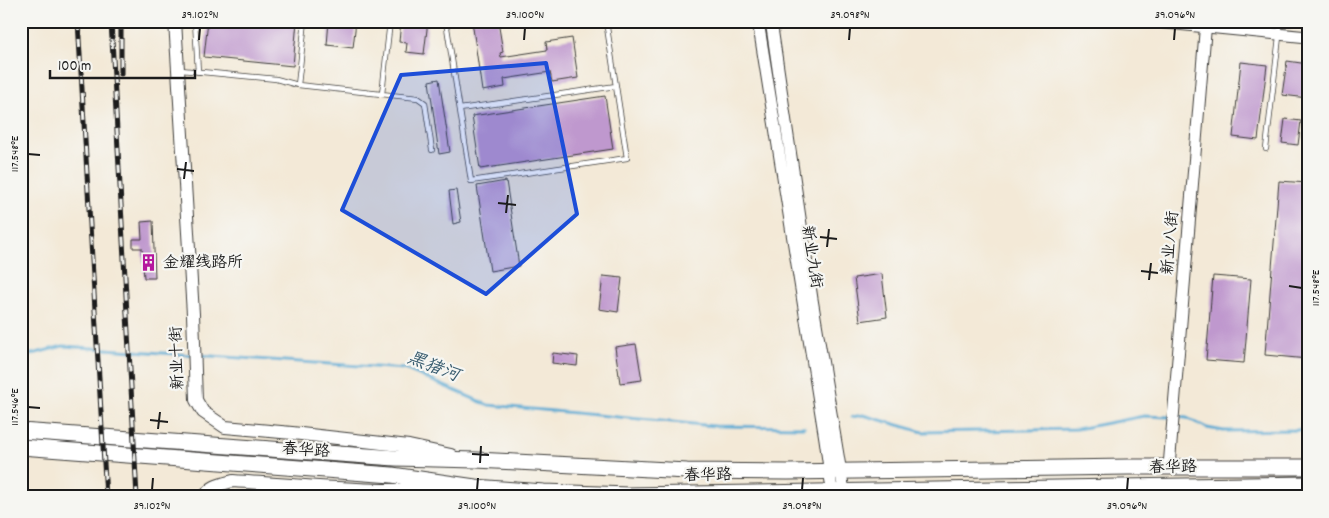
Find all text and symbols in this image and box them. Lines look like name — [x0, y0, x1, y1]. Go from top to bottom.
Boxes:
text: 39.102°N — [181, 7, 219, 24]
text: 39.100°N — [506, 7, 544, 24]
text: 39.098°N — [830, 7, 870, 24]
text: 39.096°N — [1155, 7, 1195, 24]
scale bar — [50, 48, 195, 80]
text: 100 m — [58, 56, 91, 78]
text: 117.548°E — [7, 135, 24, 172]
street label: 新业八街 — [1157, 210, 1185, 276]
street label: 新业九街 — [795, 224, 827, 290]
place label: 金耀线路所 — [163, 252, 243, 275]
building icon: 金耀线路所 — [139, 253, 159, 273]
text: 117.548°E — [1308, 269, 1325, 306]
street label: 新业十街 — [165, 326, 191, 390]
water label: 黑猪河 — [403, 347, 465, 390]
text: 117.546°E — [7, 388, 24, 426]
street label: 春华路 — [281, 438, 331, 464]
street label: 春华路 — [1149, 456, 1197, 480]
street label: 春华路 — [684, 464, 732, 488]
text: 39.102°N — [133, 498, 171, 515]
text: 39.100°N — [458, 498, 496, 515]
text: 39.098°N — [782, 498, 822, 515]
text: 39.096°N — [1107, 498, 1147, 515]

